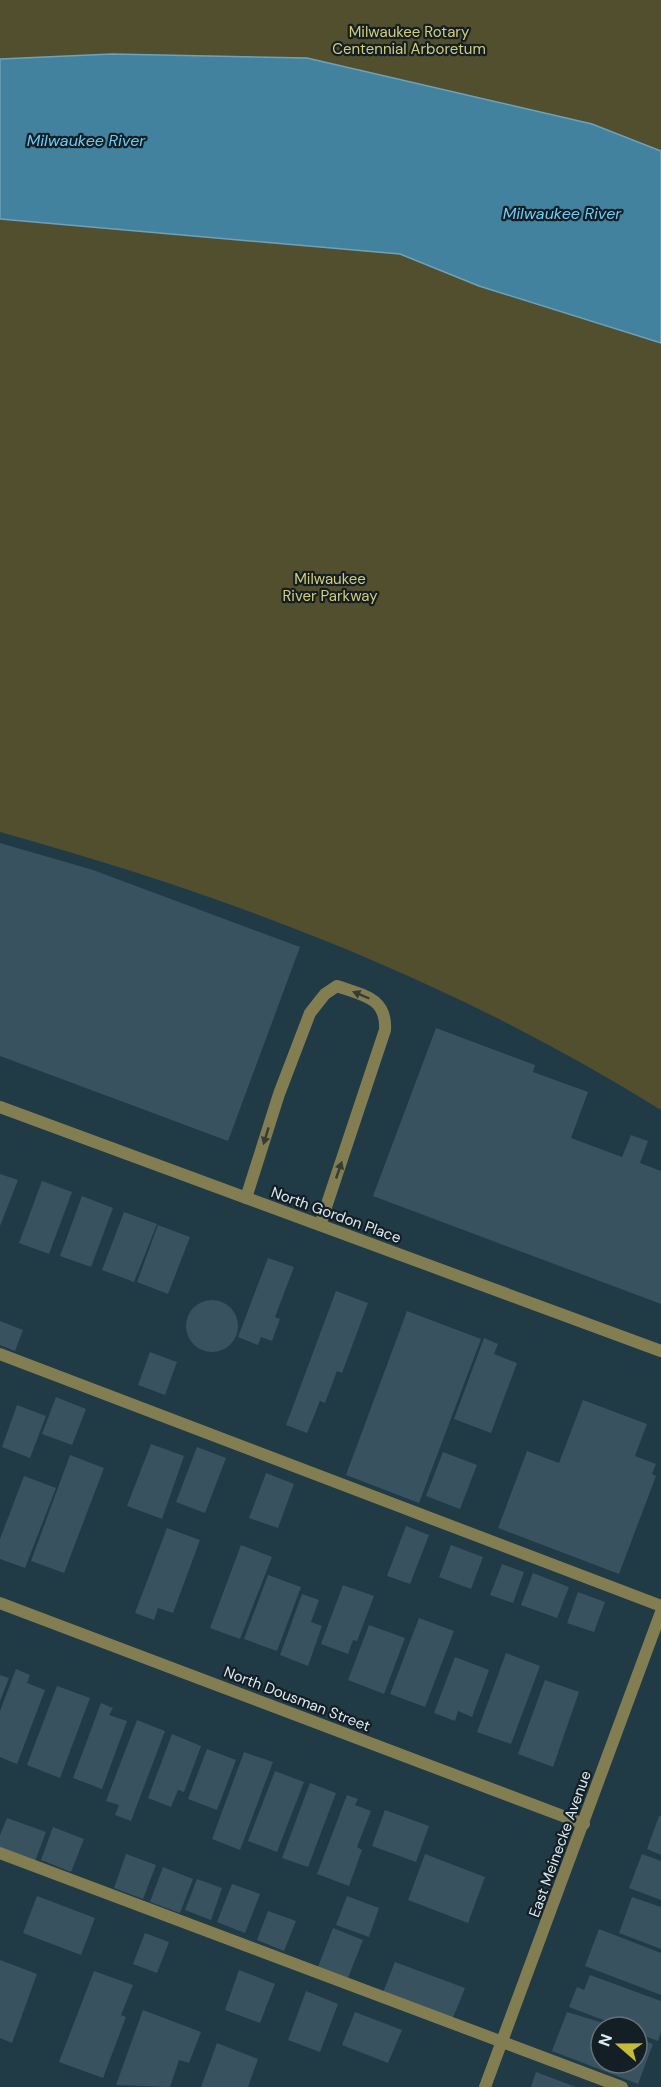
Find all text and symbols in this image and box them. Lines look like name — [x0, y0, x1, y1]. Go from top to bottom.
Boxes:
park label: Milwaukee Rotary Centennial Arboretum — [332, 22, 486, 59]
water label: Milwaukee River — [27, 130, 146, 151]
water label: Milwaukee River — [503, 203, 622, 224]
park label: Milwaukee River Parkway — [282, 569, 378, 606]
one-way arrow — [352, 990, 370, 999]
one-way arrow — [261, 1127, 270, 1145]
one-way arrow — [334, 1160, 344, 1178]
street label: North Gordon Place — [268, 1182, 404, 1248]
street label: North Dousman Street — [221, 1662, 373, 1736]
street label: East Meinecke Avenue — [524, 1768, 596, 1920]
north arrow — [589, 2015, 649, 2075]
text: N — [594, 2031, 617, 2049]

